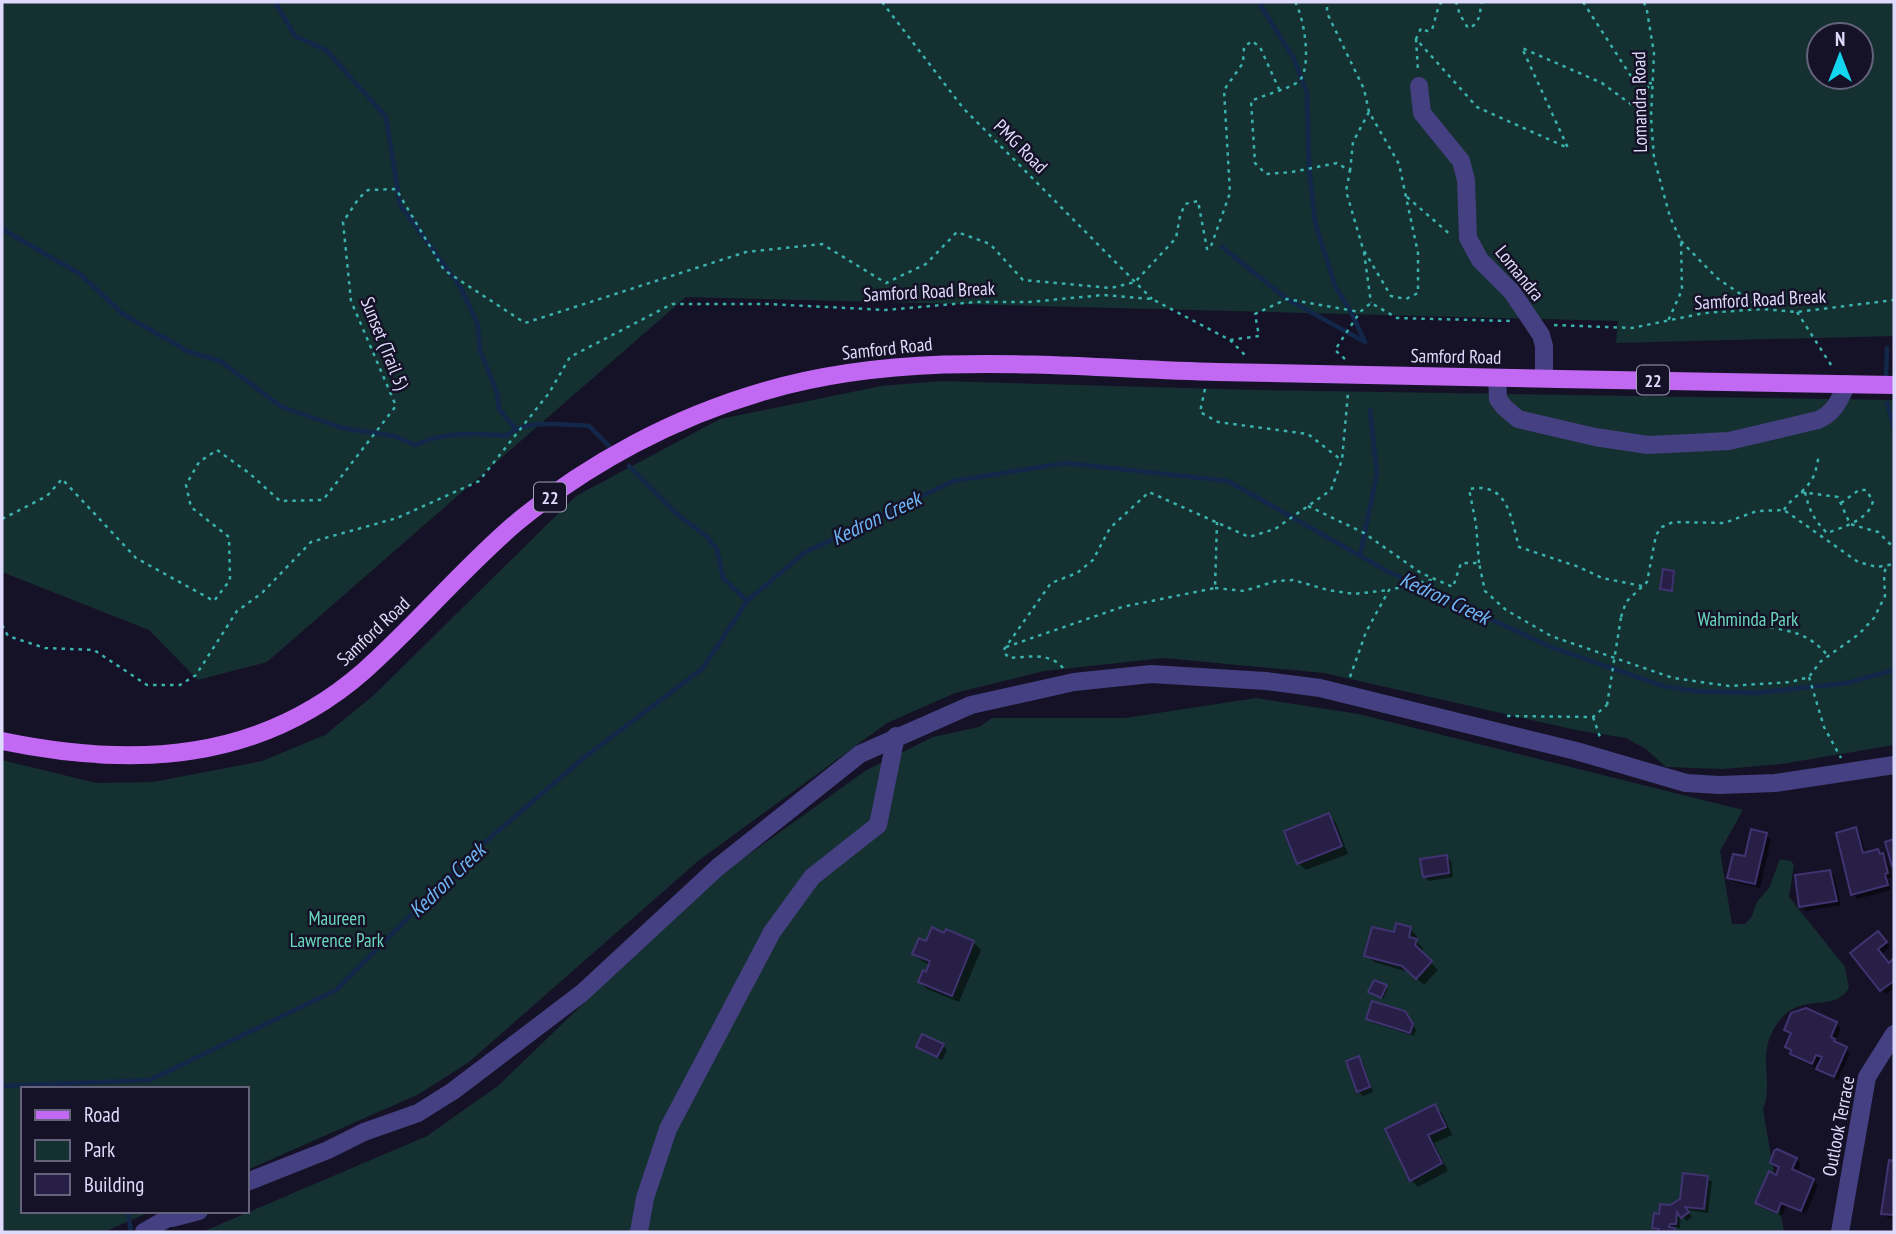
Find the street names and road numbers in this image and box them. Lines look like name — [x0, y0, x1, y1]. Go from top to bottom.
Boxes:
street label: Lomandra Road — [1626, 51, 1652, 153]
street label: PMG Road — [989, 114, 1053, 178]
street label: Lomandra — [1490, 240, 1550, 306]
street label: Samford Road Break — [863, 276, 996, 306]
street label: Samford Road Break — [1694, 284, 1827, 314]
street label: Sunset (Trail 5) — [356, 293, 415, 393]
street label: Samford Road — [841, 331, 933, 365]
street label: Samford Road — [1410, 343, 1502, 369]
road number: 22 — [1637, 366, 1669, 394]
road number: 22 — [534, 482, 566, 512]
street label: Samford Road — [332, 591, 414, 671]
street label: Outlook Terrace — [1816, 1074, 1860, 1178]

